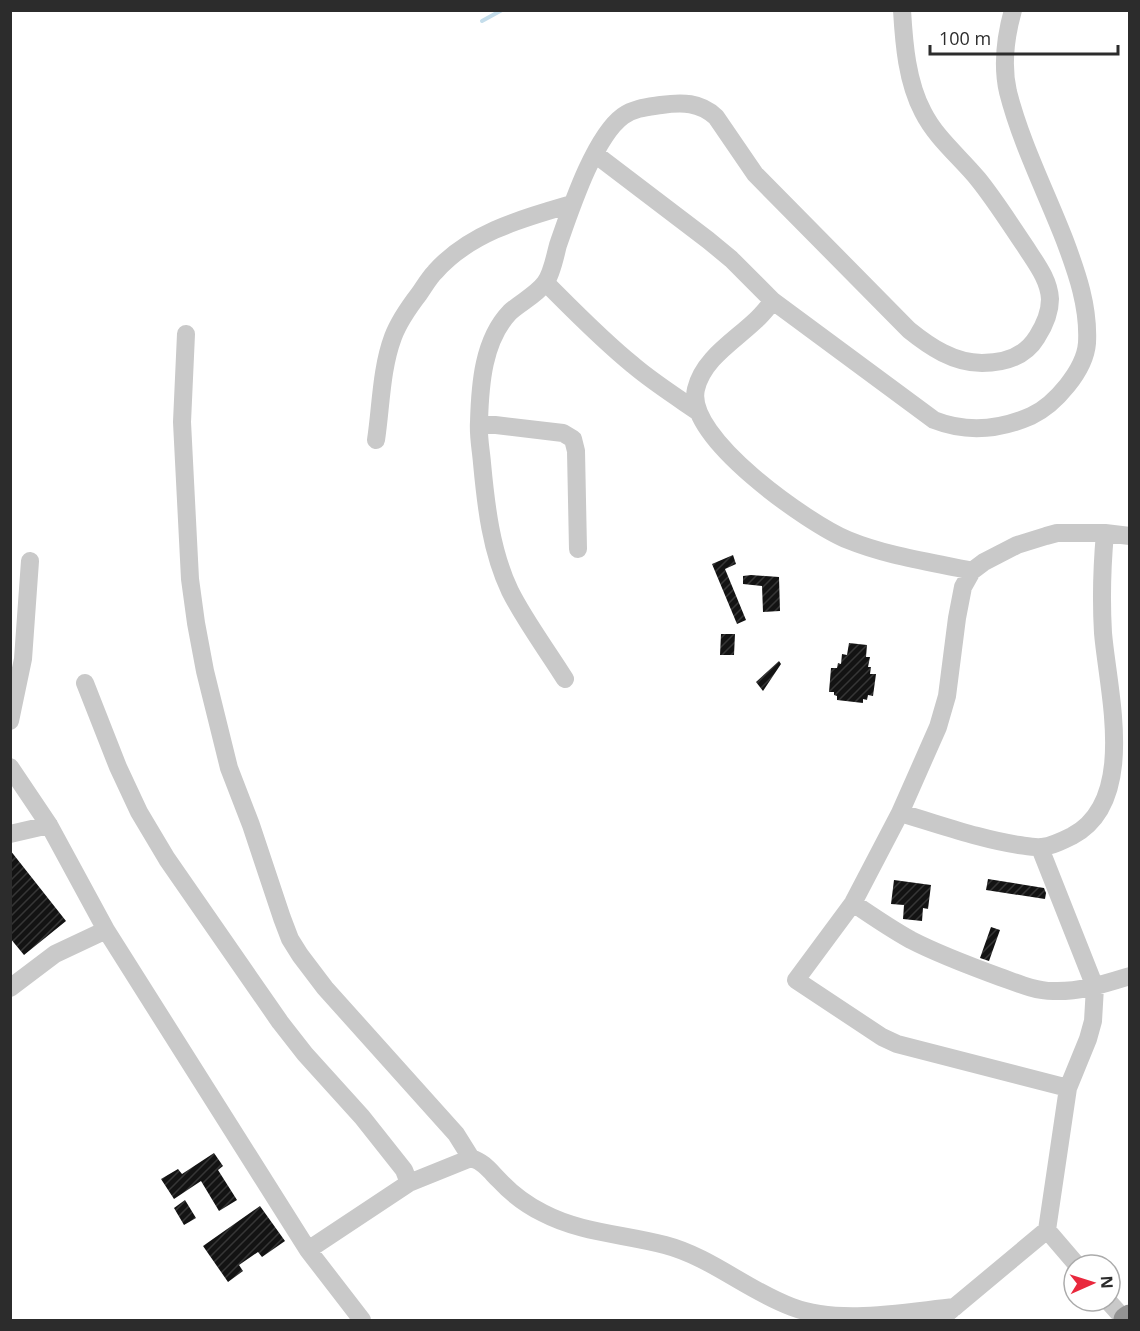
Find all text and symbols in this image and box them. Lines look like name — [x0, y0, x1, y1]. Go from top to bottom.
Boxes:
scale bar — [930, 18, 1118, 56]
text: 100 m — [939, 26, 991, 50]
north arrow — [1062, 1253, 1122, 1313]
text: N — [1096, 1275, 1118, 1289]

